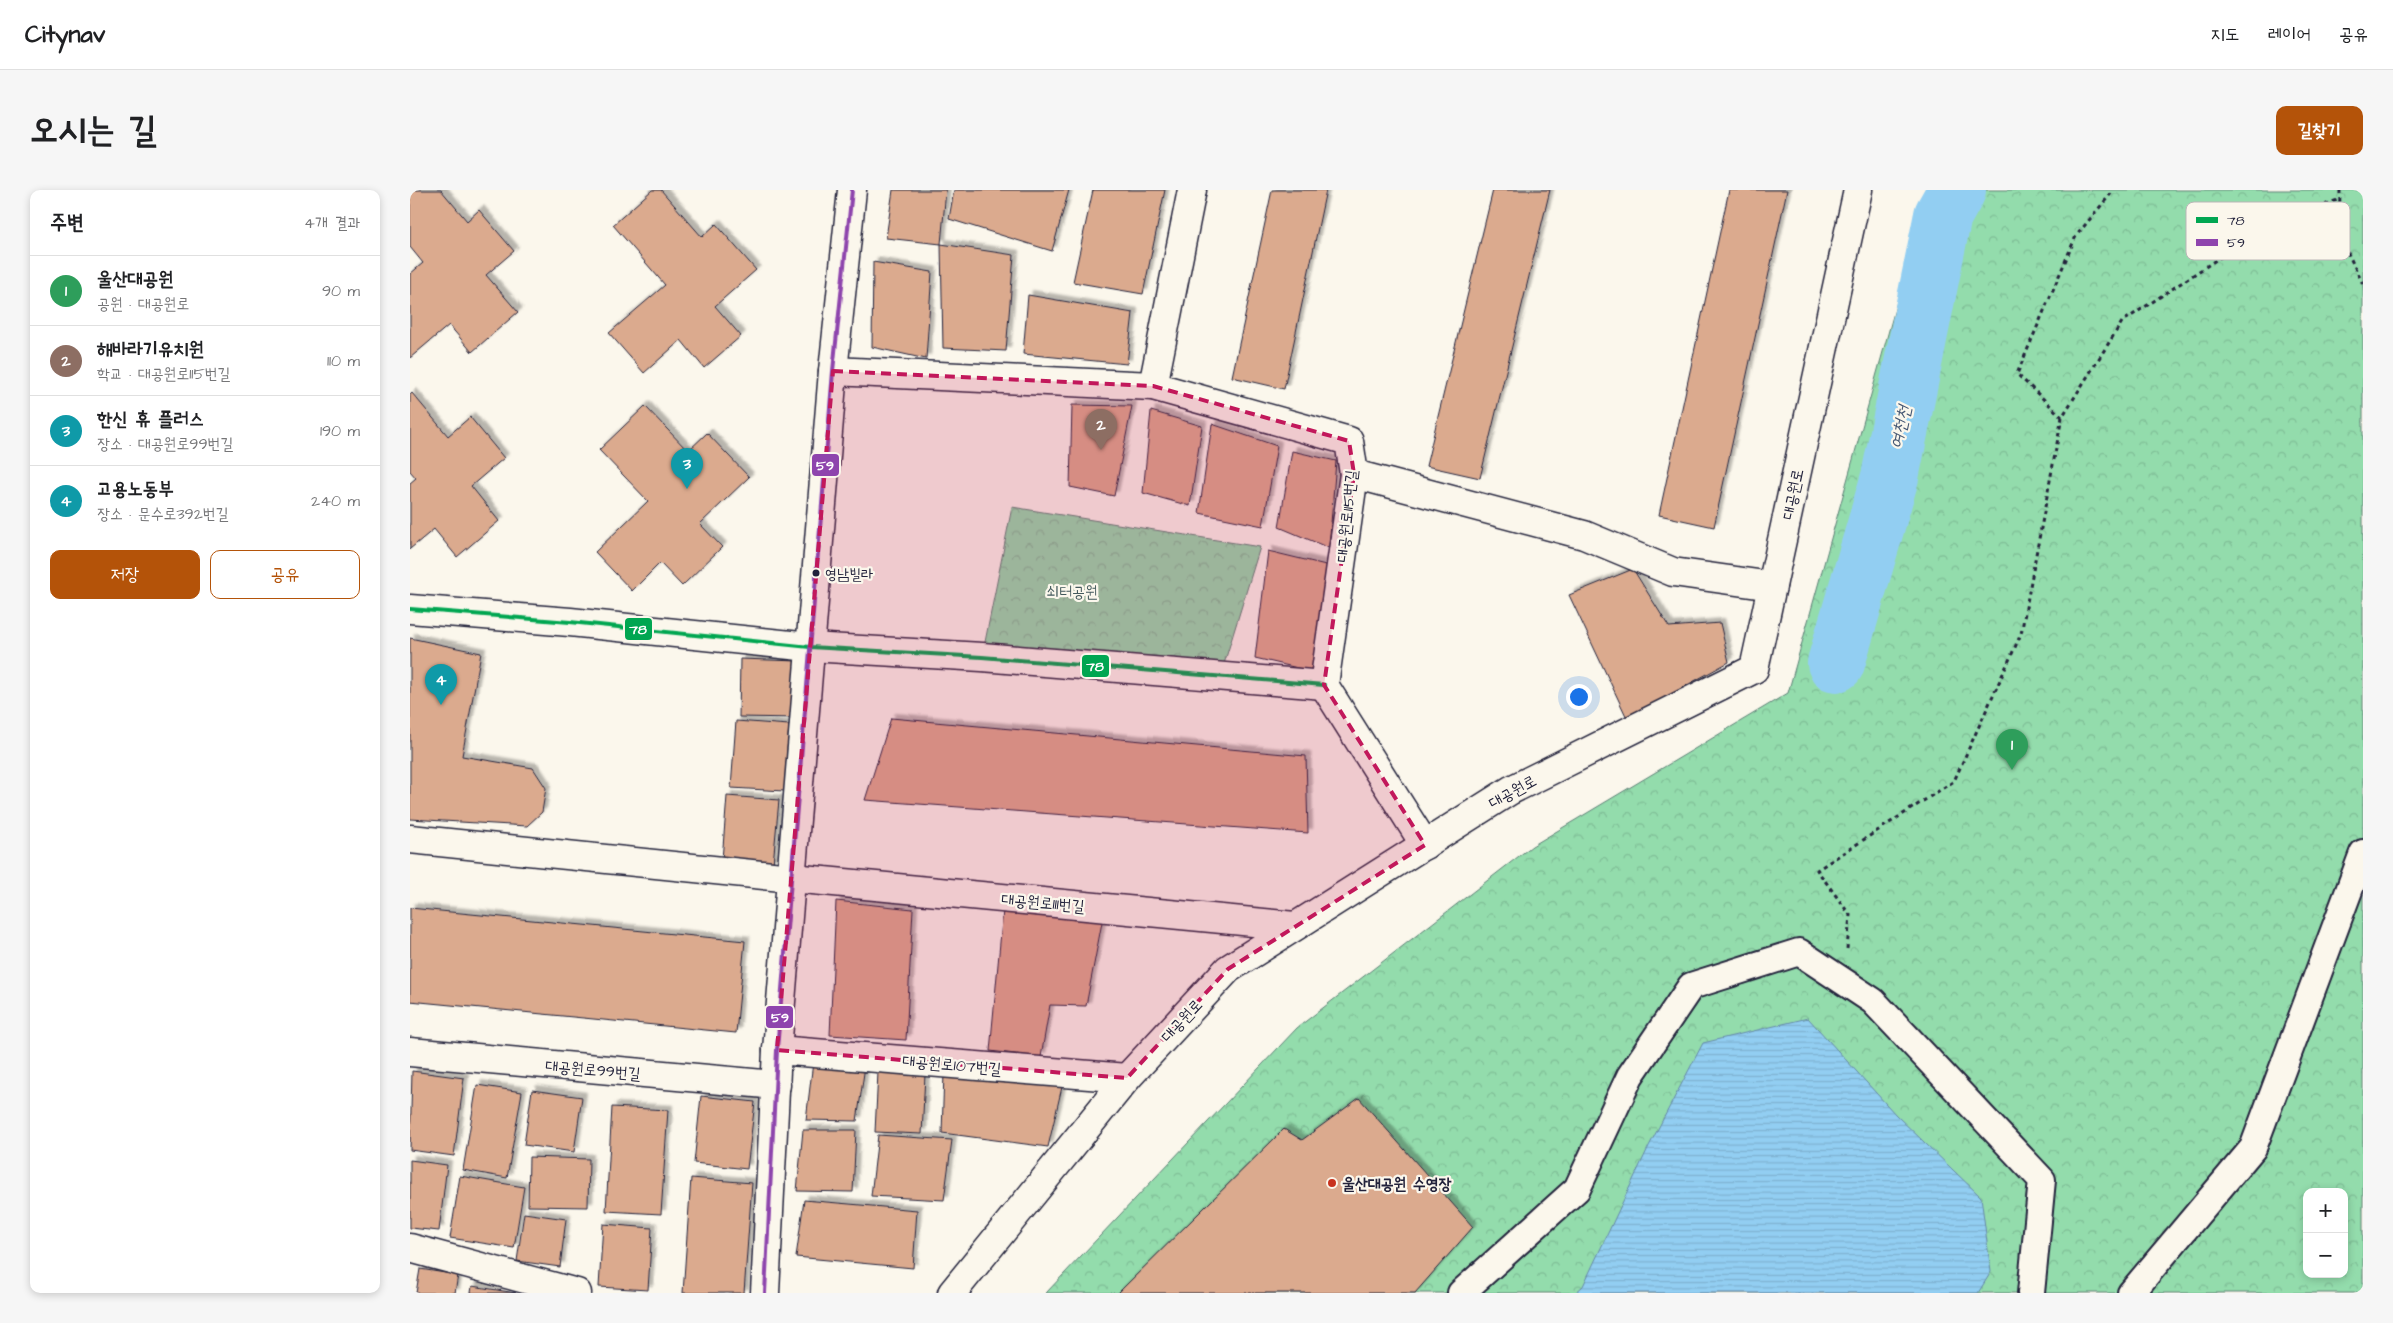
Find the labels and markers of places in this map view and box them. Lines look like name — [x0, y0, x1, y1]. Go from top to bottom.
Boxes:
pin: 2 — [1085, 409, 1117, 450]
pin: 3 — [671, 448, 703, 489]
place label: 영남빌라 — [825, 564, 873, 585]
marker: 영남빌라 — [811, 568, 821, 578]
pin: 4 — [425, 664, 457, 705]
pin: 1 — [1996, 729, 2028, 770]
place label: 울산대공원 수영장 — [1342, 1173, 1452, 1195]
marker: 울산대공원 수영장 — [1326, 1177, 1338, 1189]

